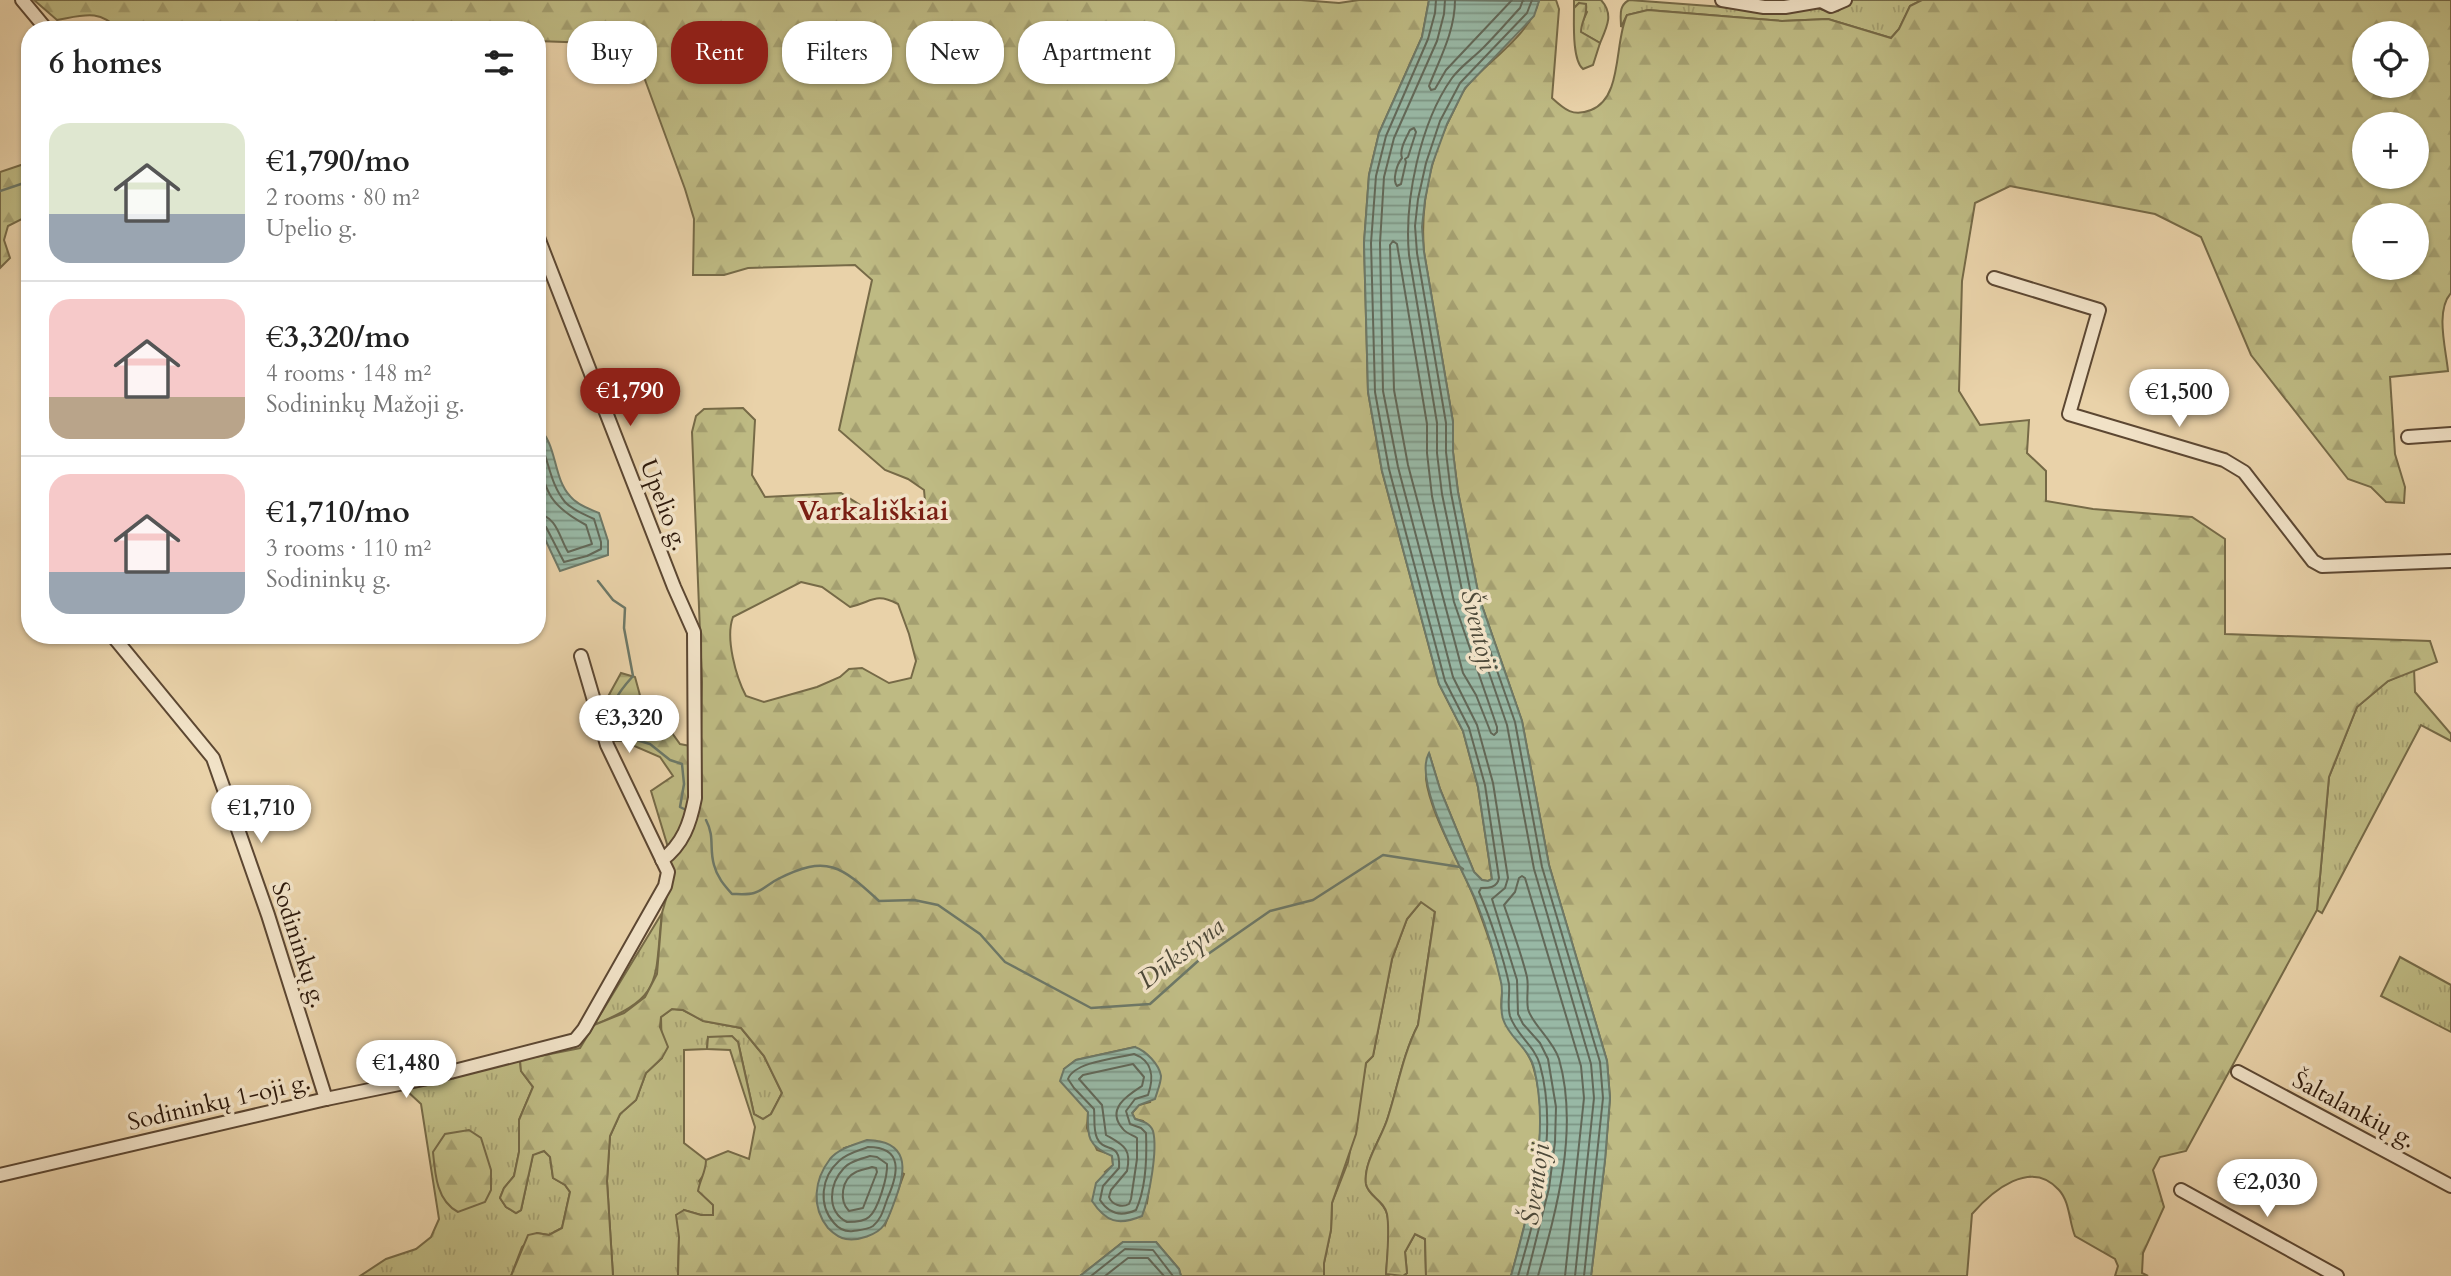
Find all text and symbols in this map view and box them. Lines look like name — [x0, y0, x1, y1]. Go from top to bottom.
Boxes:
chip: Buy — [567, 21, 657, 84]
chip: Rent — [671, 21, 768, 84]
chip: Filters — [782, 21, 892, 84]
chip: New — [906, 21, 1004, 84]
chip: Apartment — [1018, 21, 1175, 84]
map controls — [2352, 21, 2429, 280]
button: locate — [2352, 21, 2429, 98]
text: 6 homes — [49, 43, 162, 84]
icon: filters — [480, 44, 518, 82]
button: + — [2352, 112, 2429, 189]
text: €1,790/mo — [266, 141, 410, 182]
icon: home — [105, 151, 189, 235]
text: 2 rooms · 80 m² — [266, 182, 419, 213]
button: − — [2352, 203, 2429, 280]
text: Upelio g. — [266, 213, 357, 244]
text: €3,320/mo — [266, 317, 410, 358]
icon: home — [105, 327, 189, 411]
text: 4 rooms · 148 m² — [266, 358, 431, 389]
pin: €1,790 — [573, 368, 687, 428]
pin: €1,500 — [2122, 370, 2236, 429]
text: €1,790 — [596, 375, 664, 406]
text: €1,500 — [2145, 376, 2213, 407]
text: Sodininkų Mažoji g. — [266, 389, 465, 420]
street label: Upelio g. — [632, 455, 696, 555]
text: €1,710/mo — [266, 492, 410, 533]
district label: Varkališkiai — [797, 492, 949, 530]
icon: home — [105, 502, 189, 586]
text: 3 rooms · 110 m² — [266, 533, 431, 564]
text: Sodininkų g. — [266, 564, 391, 595]
water label: Šventoji — [1452, 586, 1506, 675]
pin: €3,320 — [572, 696, 686, 755]
text: €3,320 — [595, 702, 663, 733]
pin: €1,710 — [204, 786, 318, 845]
text: €1,710 — [227, 792, 295, 823]
street label: Sodininkų g. — [263, 878, 335, 1012]
water label: Dūkstyna — [1131, 909, 1232, 997]
pin: €1,480 — [349, 1040, 463, 1100]
text: €1,480 — [372, 1047, 440, 1078]
street label: Šaltalankių g. — [2287, 1064, 2421, 1156]
street label: Sodininkų 1-oji g. — [124, 1065, 314, 1139]
water label: Šventoji — [1512, 1140, 1558, 1227]
pin: €2,030 — [2210, 1160, 2324, 1219]
text: €2,030 — [2233, 1166, 2301, 1197]

